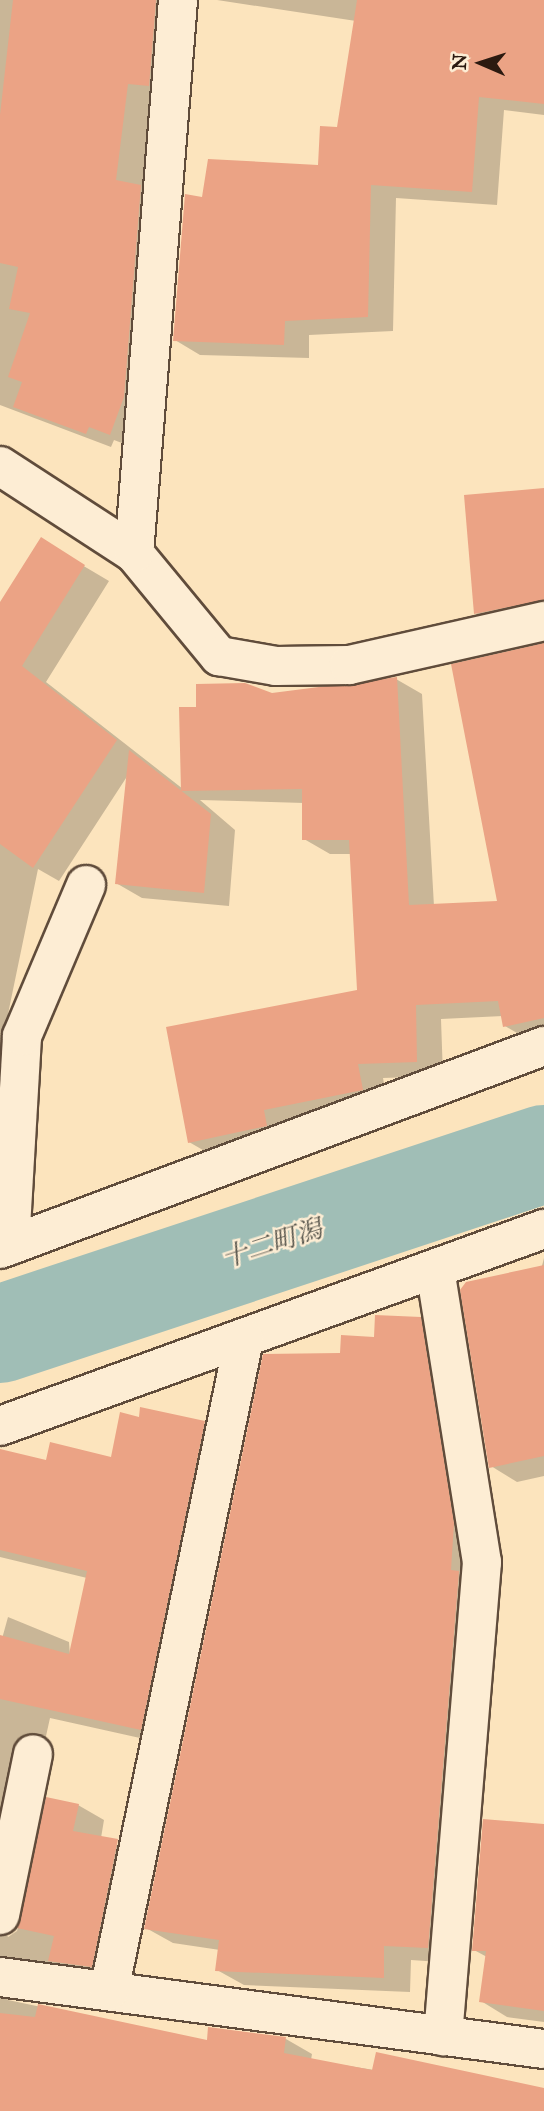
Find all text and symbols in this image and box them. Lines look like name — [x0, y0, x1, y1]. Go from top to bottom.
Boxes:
north arrow — [446, 28, 516, 98]
text: N — [448, 53, 471, 71]
water label: 十二町潟 — [218, 1213, 326, 1275]

